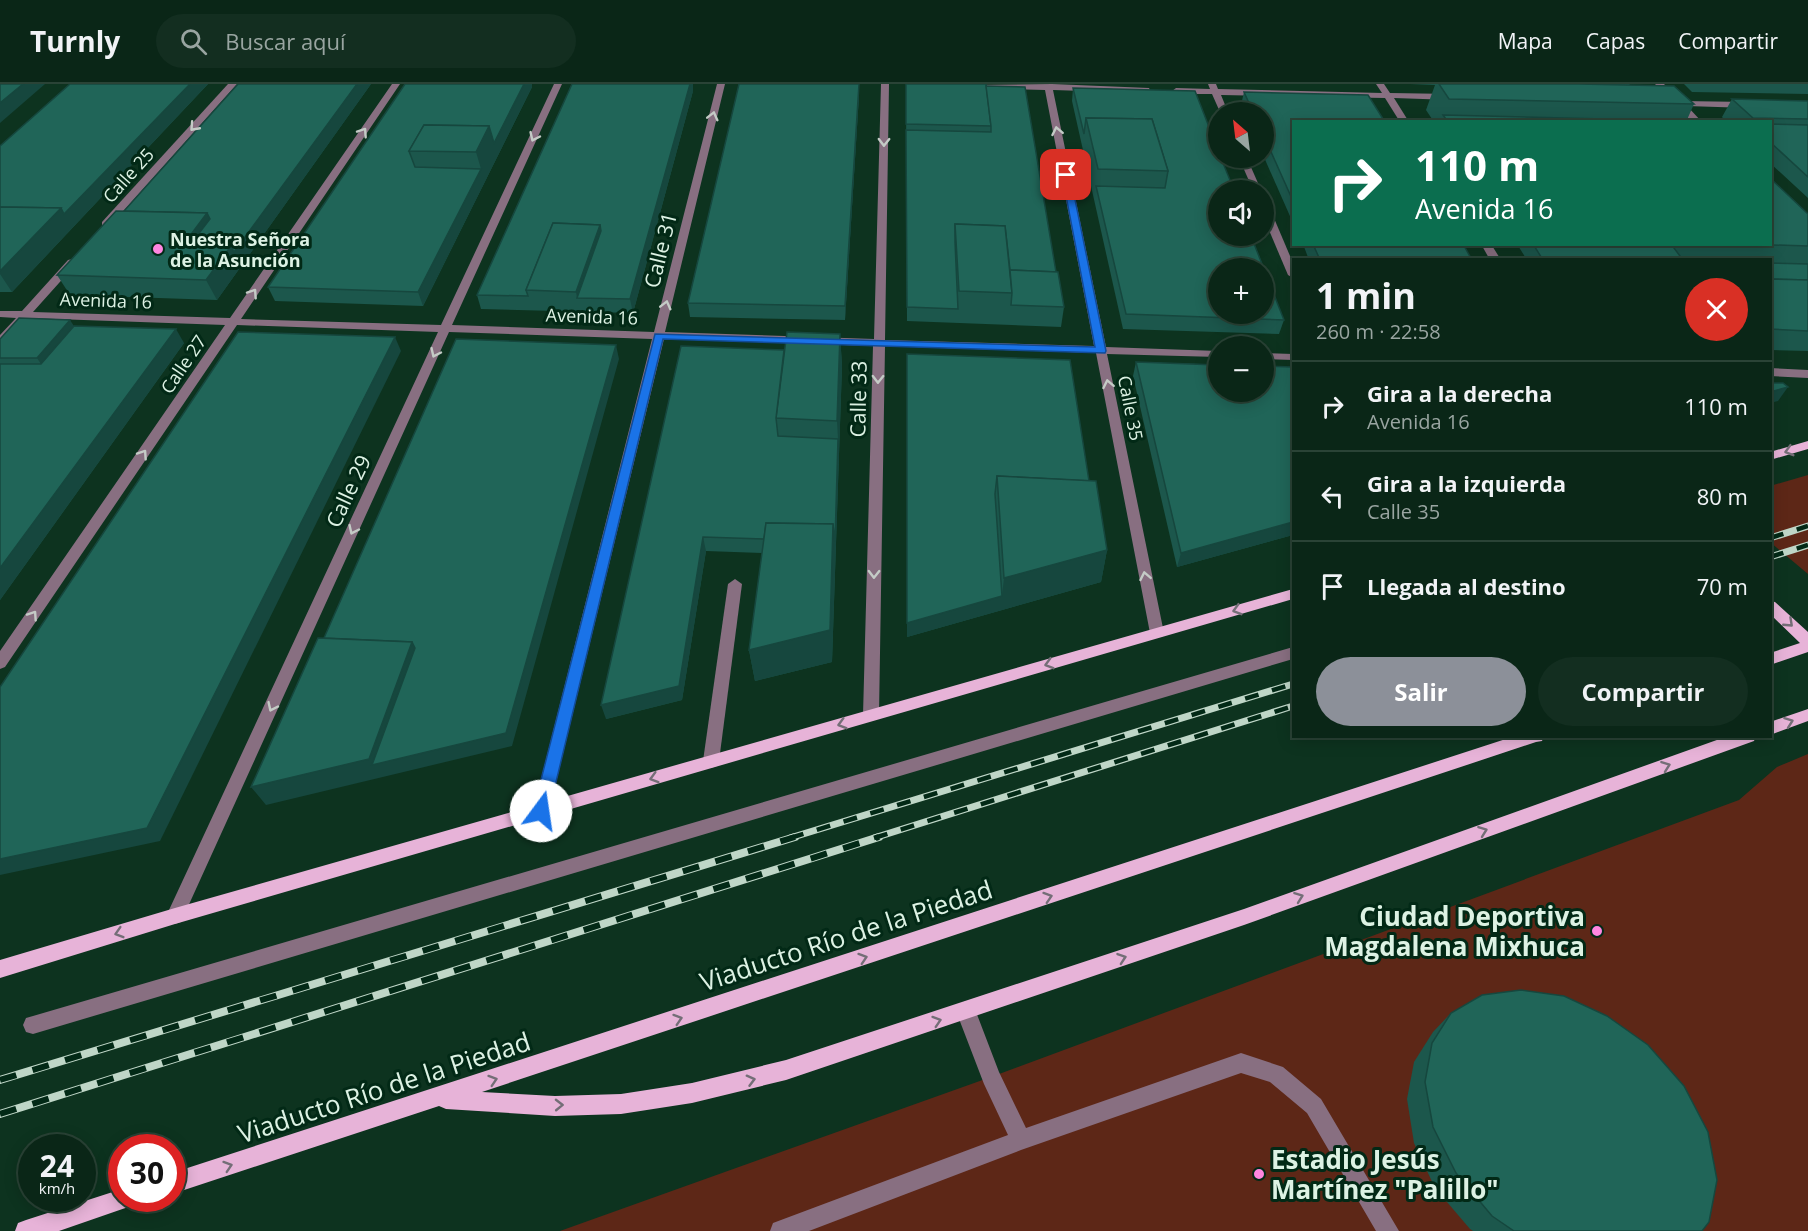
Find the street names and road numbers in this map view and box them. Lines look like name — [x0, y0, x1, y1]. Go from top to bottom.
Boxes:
street label: Calle 25 — [97, 143, 159, 207]
street label: Calle 31 — [637, 209, 683, 291]
street label: Avenida 16 — [59, 286, 153, 314]
street label: Avenida 16 — [545, 302, 639, 330]
street label: Calle 27 — [155, 330, 211, 398]
street label: Calle 33 — [843, 360, 873, 438]
street label: Calle 35 — [1113, 373, 1149, 443]
street label: Calle 29 — [319, 450, 377, 532]
street label: Viaducto Río de la Piedad — [695, 871, 997, 999]
street label: Viaducto Río de la Piedad — [233, 1023, 535, 1151]

